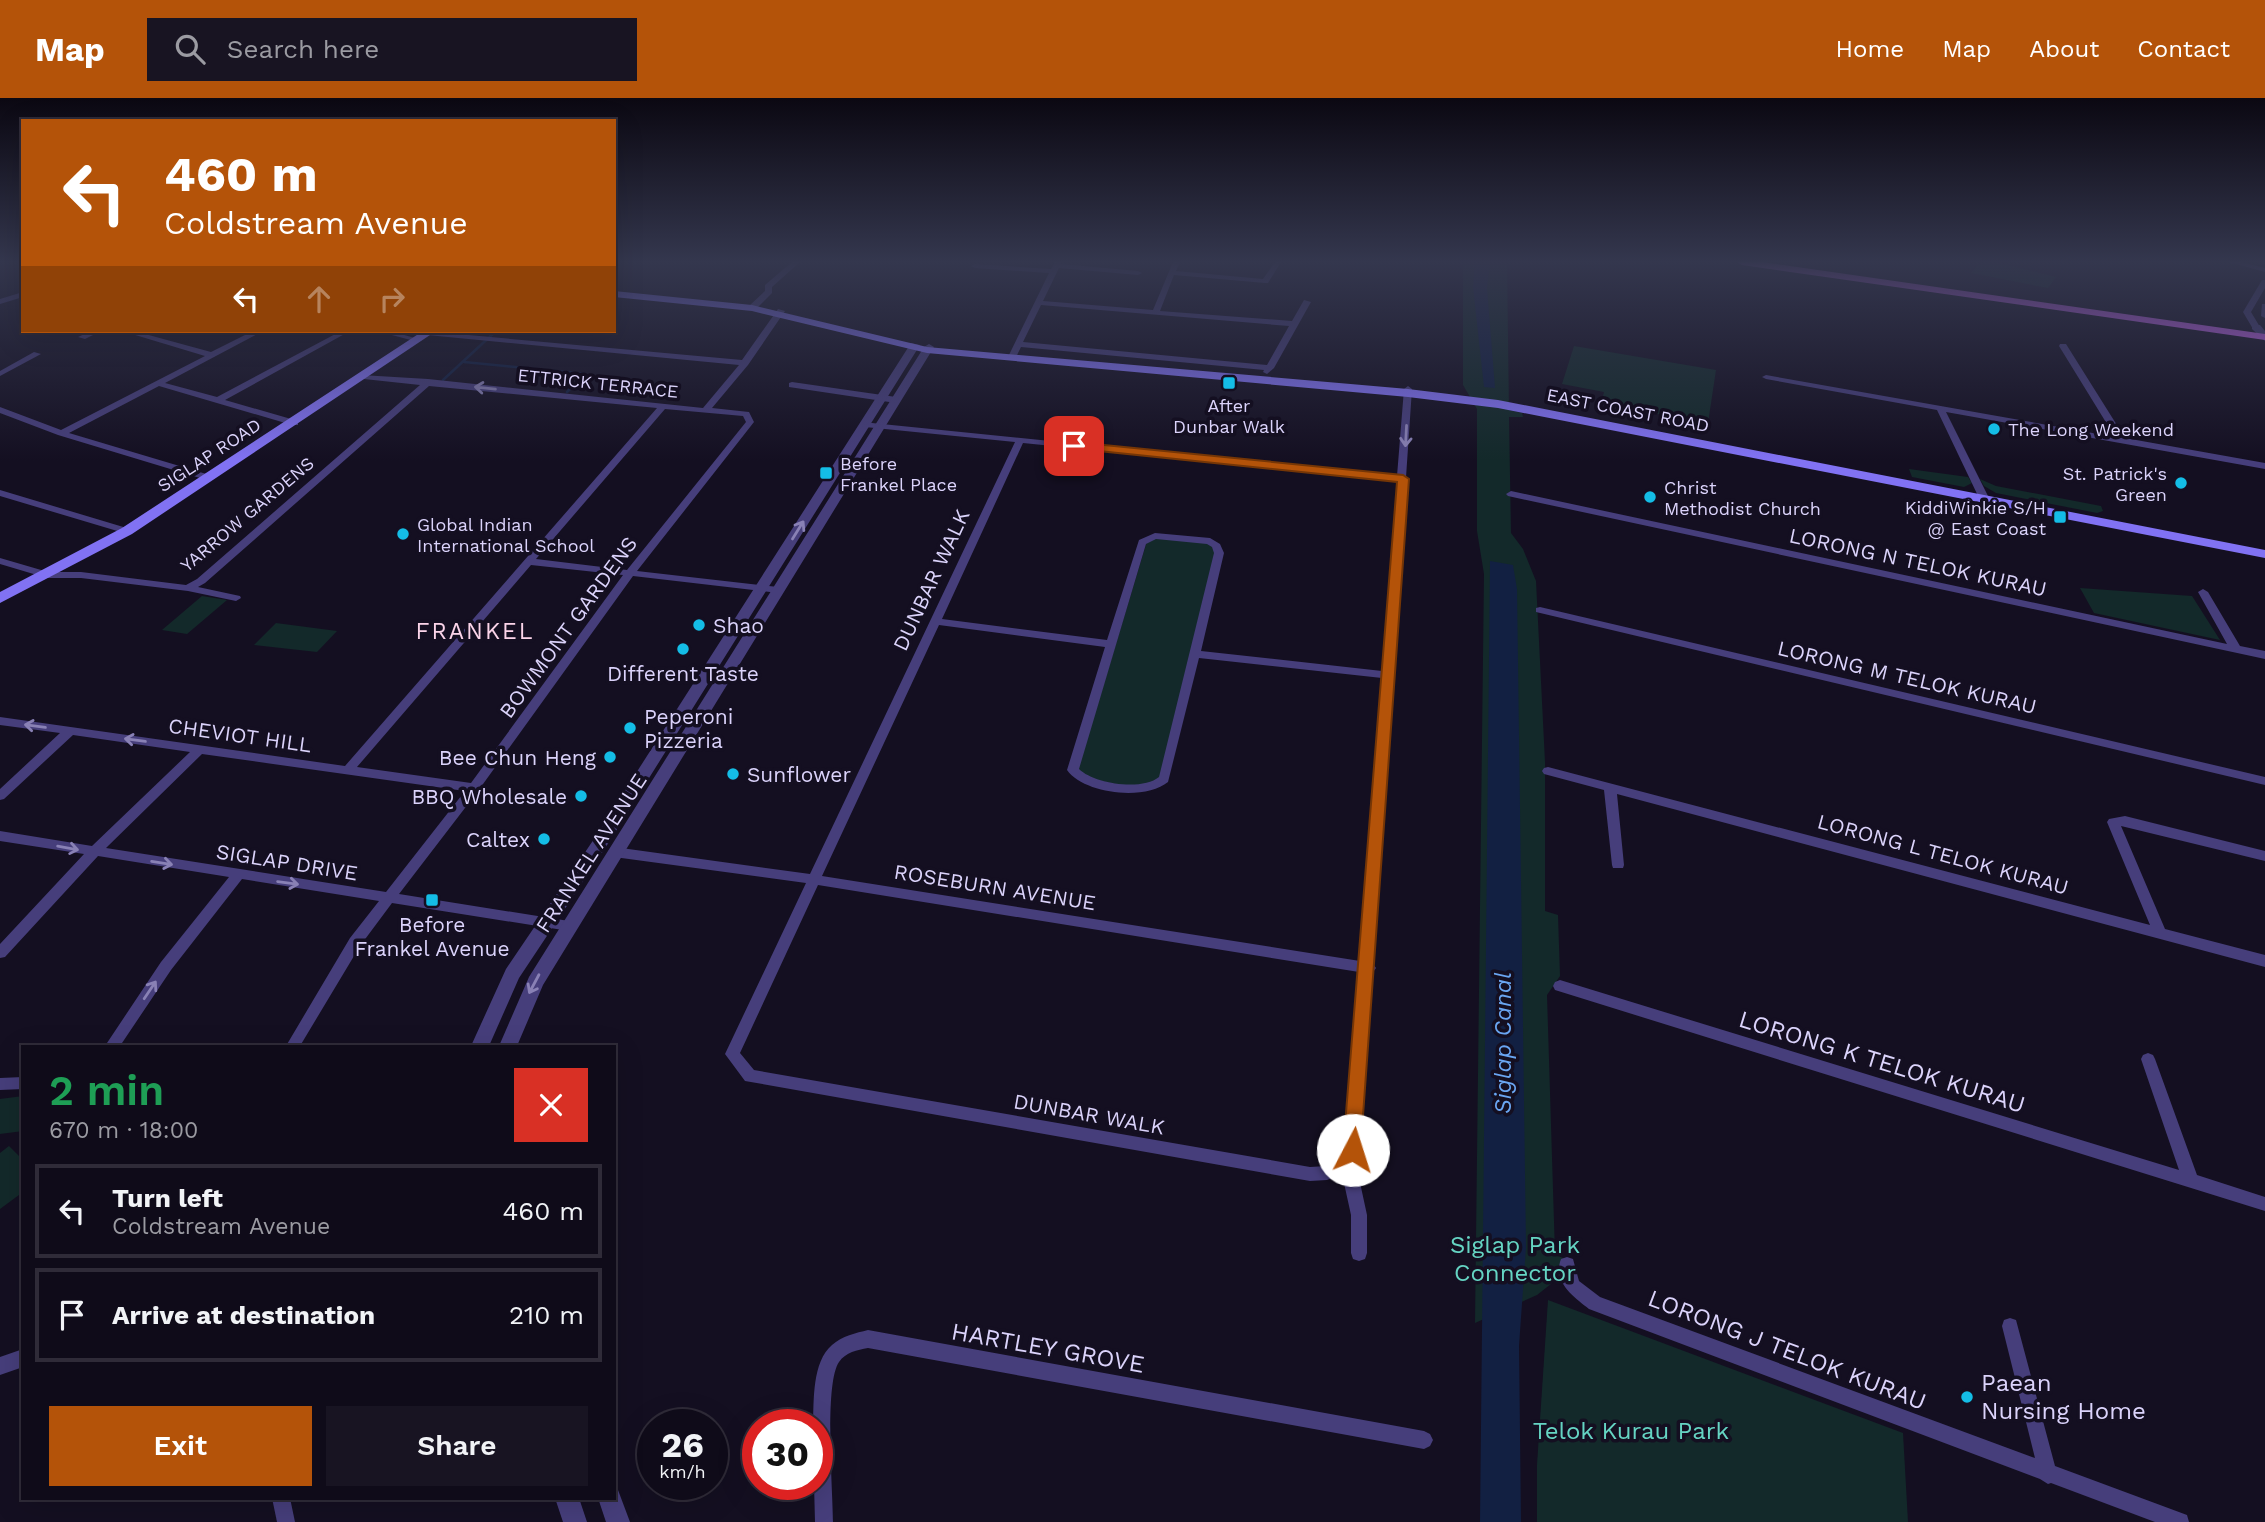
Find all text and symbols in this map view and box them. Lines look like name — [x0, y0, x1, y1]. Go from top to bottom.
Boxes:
search box — [147, 18, 637, 81]
text: Map — [35, 30, 105, 69]
icon: search — [171, 30, 209, 68]
text: Search here — [227, 34, 379, 64]
text: Home — [1836, 35, 1904, 63]
text: Map — [1942, 35, 1991, 63]
text: About — [2029, 35, 2099, 63]
text: Contact — [2137, 35, 2230, 63]
text: 460 m — [164, 145, 318, 203]
icon: left — [49, 147, 140, 238]
text: Coldstream Avenue — [164, 204, 468, 242]
icon: left — [227, 280, 265, 318]
icon: ahead — [300, 280, 338, 318]
icon: right — [373, 280, 411, 318]
street label: ETTRICK TERRACE — [516, 364, 680, 402]
marker: After Dunbar Walk — [1221, 375, 1237, 391]
one-way arrow — [474, 381, 496, 394]
street label: EAST COAST ROAD — [1545, 384, 1711, 436]
place label: After Dunbar Walk — [1173, 395, 1285, 437]
street label: SIGLAP ROAD — [153, 414, 265, 496]
pin — [1044, 416, 1104, 476]
place label: The Long Weekend — [2008, 419, 2174, 440]
marker: The Long Weekend — [1986, 421, 2002, 437]
one-way arrow — [1399, 424, 1412, 447]
icon: arrive — [1055, 427, 1093, 465]
street label: YARROW GARDENS — [176, 452, 318, 576]
place label: Before Frankel Place — [840, 453, 957, 495]
place label: St. Patrick's Green — [2063, 463, 2167, 505]
marker: Before Frankel Place — [818, 465, 834, 481]
marker: St. Patrick's Green — [2173, 475, 2189, 491]
place label: Christ Methodist Church — [1664, 477, 1821, 519]
marker: Christ Methodist Church — [1642, 489, 1658, 505]
place label: KiddiWinkie S/H @ East Coast — [1905, 497, 2046, 539]
street label: DUNBAR WALK — [887, 505, 975, 655]
marker: KiddiWinkie S/H @ East Coast — [2052, 509, 2068, 525]
place label: Global Indian International School — [417, 514, 595, 556]
one-way arrow — [792, 521, 806, 541]
street label: LORONG N TELOK KURAU — [1787, 522, 2049, 602]
marker: Global Indian International School — [395, 526, 411, 542]
street label: BOWMONT GARDENS — [494, 531, 642, 723]
place label: Shao — [713, 613, 764, 638]
marker: Shao — [691, 617, 707, 633]
district label: FRANKEL — [416, 618, 534, 645]
street label: LORONG M TELOK KURAU — [1775, 635, 2039, 719]
marker: Different Taste — [675, 641, 691, 657]
place label: Different Taste — [607, 661, 759, 686]
place label: Peperoni Pizzeria — [644, 704, 733, 753]
street label: CHEVIOT HILL — [167, 713, 313, 757]
one-way arrow — [24, 719, 47, 732]
marker: Peperoni Pizzeria — [622, 720, 638, 736]
one-way arrow — [124, 733, 147, 746]
place label: Bee Chun Heng — [439, 745, 597, 770]
marker: Bee Chun Heng — [602, 749, 618, 765]
place label: Sunflower — [747, 762, 851, 787]
marker: Sunflower — [725, 766, 741, 782]
street label: FRANKEL AVENUE — [530, 769, 652, 937]
place label: BBQ Wholesale — [411, 784, 567, 809]
marker: BBQ Wholesale — [573, 788, 589, 804]
street label: LORONG L TELOK KURAU — [1815, 808, 2071, 900]
place label: Caltex — [466, 827, 530, 852]
marker: Caltex — [536, 831, 552, 847]
street label: SIGLAP DRIVE — [214, 838, 360, 886]
one-way arrow — [56, 842, 78, 855]
one-way arrow — [150, 857, 173, 870]
street label: ROSEBURN AVENUE — [892, 859, 1098, 915]
one-way arrow — [276, 877, 299, 890]
marker: Before Frankel Avenue — [424, 892, 440, 908]
place label: Before Frankel Avenue — [354, 912, 510, 961]
water label: Siglap Canal — [1490, 972, 1517, 1114]
one-way arrow — [527, 974, 541, 994]
one-way arrow — [143, 980, 157, 1000]
street label: LORONG K TELOK KURAU — [1735, 1005, 2029, 1119]
text: 2 min — [49, 1066, 164, 1115]
button: close — [514, 1068, 588, 1142]
street label: DUNBAR WALK — [1012, 1088, 1167, 1140]
position arrow — [1316, 1113, 1390, 1187]
text: 670 m · 18:00 — [49, 1117, 198, 1144]
text: Turn left — [112, 1183, 223, 1213]
icon: left — [53, 1192, 91, 1230]
text: 460 m — [502, 1196, 584, 1226]
text: Coldstream Avenue — [112, 1213, 330, 1240]
park label: Siglap Park Connector — [1450, 1231, 1580, 1287]
street label: LORONG J TELOK KURAU — [1644, 1284, 1930, 1416]
icon: arrive — [53, 1296, 91, 1334]
text: Arrive at destination — [112, 1300, 375, 1330]
text: 210 m — [509, 1300, 584, 1330]
street label: HARTLEY GROVE — [949, 1317, 1147, 1379]
place label: Paean Nursing Home — [1981, 1369, 2146, 1425]
marker: Paean Nursing Home — [1959, 1389, 1975, 1405]
button: Exit — [49, 1406, 312, 1486]
button: Share — [326, 1406, 588, 1486]
speed limit sign: 30 — [742, 1409, 833, 1500]
park label: Telok Kurau Park — [1533, 1417, 1730, 1445]
text: 26 — [661, 1424, 704, 1466]
text: km/h — [659, 1461, 706, 1482]

